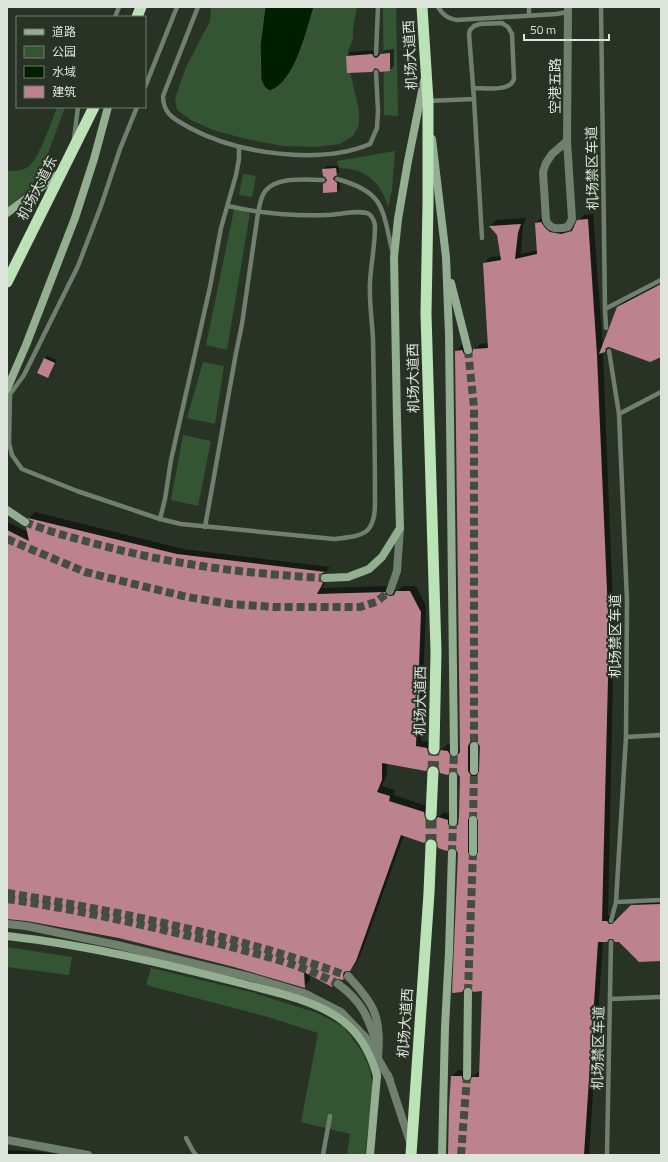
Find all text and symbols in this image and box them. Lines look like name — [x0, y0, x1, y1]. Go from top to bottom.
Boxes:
legend — [16, 16, 146, 108]
scale bar — [524, 16, 609, 42]
street label: 机场大道西 — [397, 20, 422, 91]
text: 50 m — [530, 20, 556, 39]
text: 道路 — [52, 22, 76, 41]
text: 公园 — [52, 42, 76, 61]
street label: 空港五路 — [544, 58, 565, 114]
text: 水域 — [52, 62, 76, 81]
text: 建筑 — [52, 82, 76, 101]
street label: 机场禁区车道 — [580, 126, 603, 210]
street label: 机场大道东 — [11, 152, 62, 224]
street label: 机场大道西 — [401, 343, 424, 413]
street label: 机场禁区车道 — [604, 594, 625, 678]
street label: 机场大道西 — [408, 666, 431, 736]
street label: 机场大道西 — [392, 987, 417, 1059]
street label: 机场禁区车道 — [586, 1006, 609, 1090]

